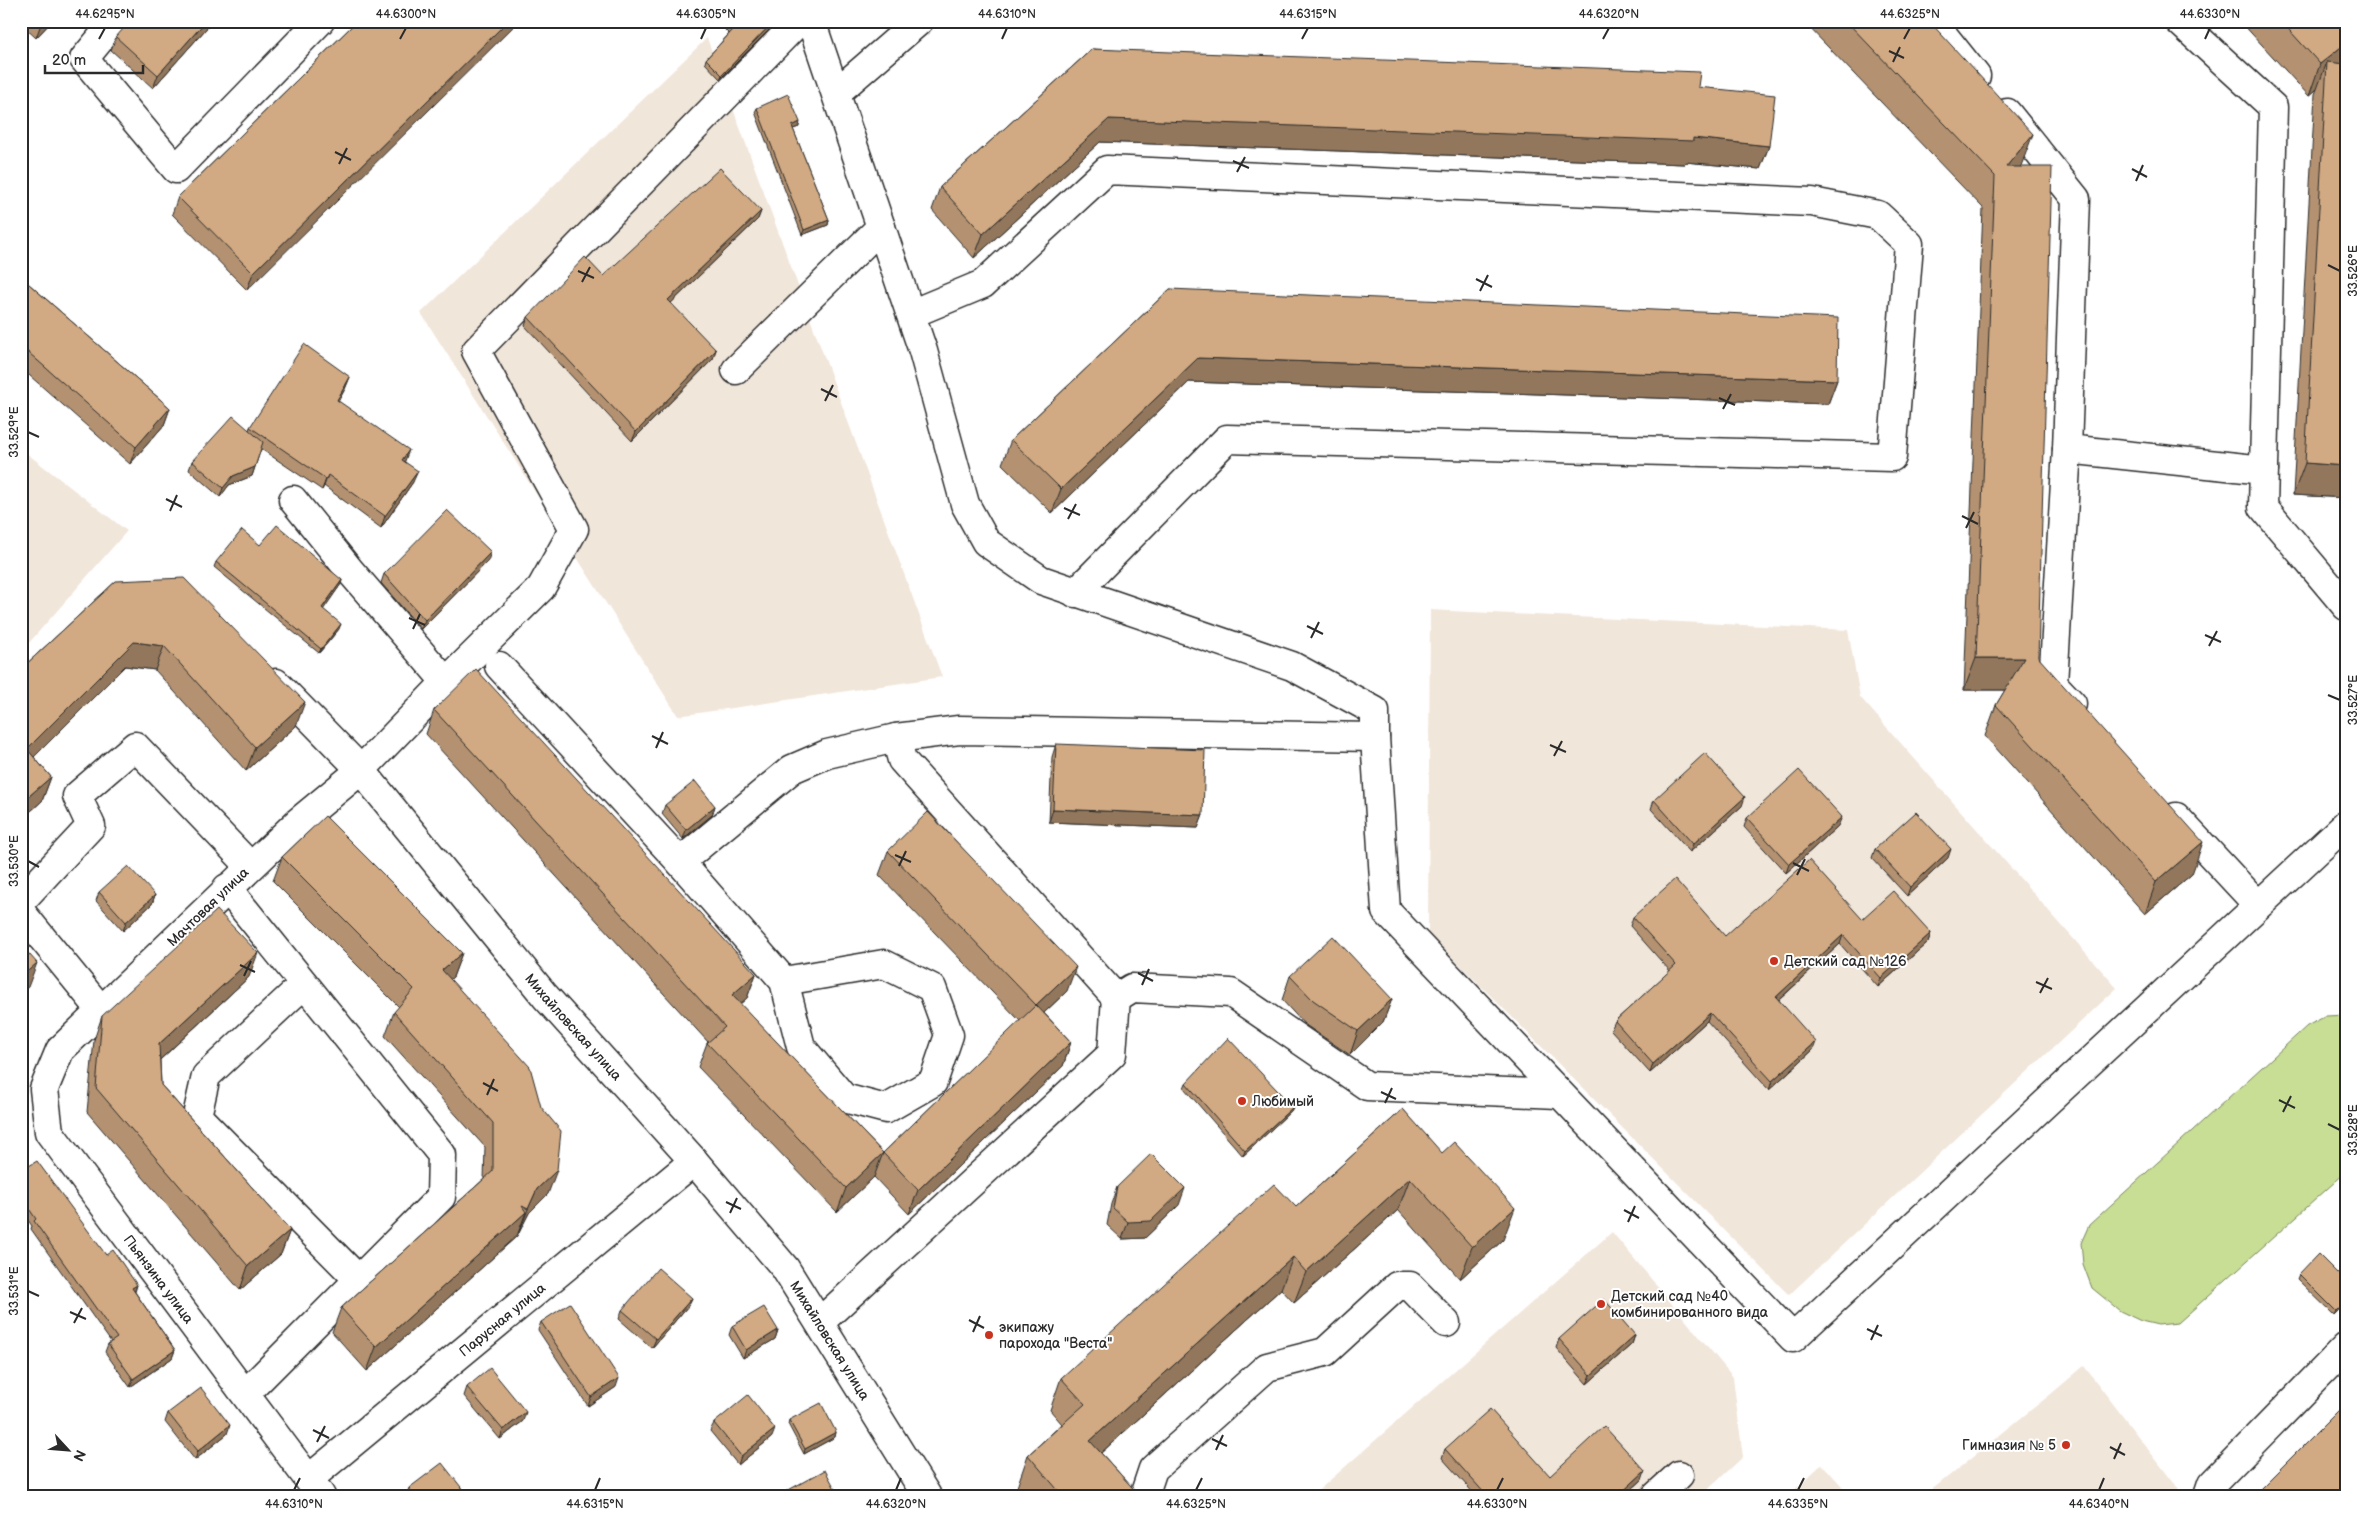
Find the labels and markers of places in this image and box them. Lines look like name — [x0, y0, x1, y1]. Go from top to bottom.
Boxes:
place label: Детский сад №126 — [1784, 953, 1907, 970]
marker: Детский сад №126 — [1768, 955, 1780, 967]
place label: Любимый — [1251, 1093, 1314, 1110]
marker: Любимый — [1236, 1095, 1248, 1107]
place label: Детский сад №40 комбинированного вида — [1611, 1288, 1769, 1321]
marker: Детский сад №40 комбинированного вида — [1595, 1298, 1607, 1310]
place label: экипажу парохода "Веста" — [999, 1319, 1113, 1352]
marker: экипажу парохода "Веста" — [983, 1329, 995, 1341]
place label: Гимназия № 5 — [1962, 1437, 2056, 1454]
marker: Гимназия № 5 — [2060, 1439, 2072, 1451]

